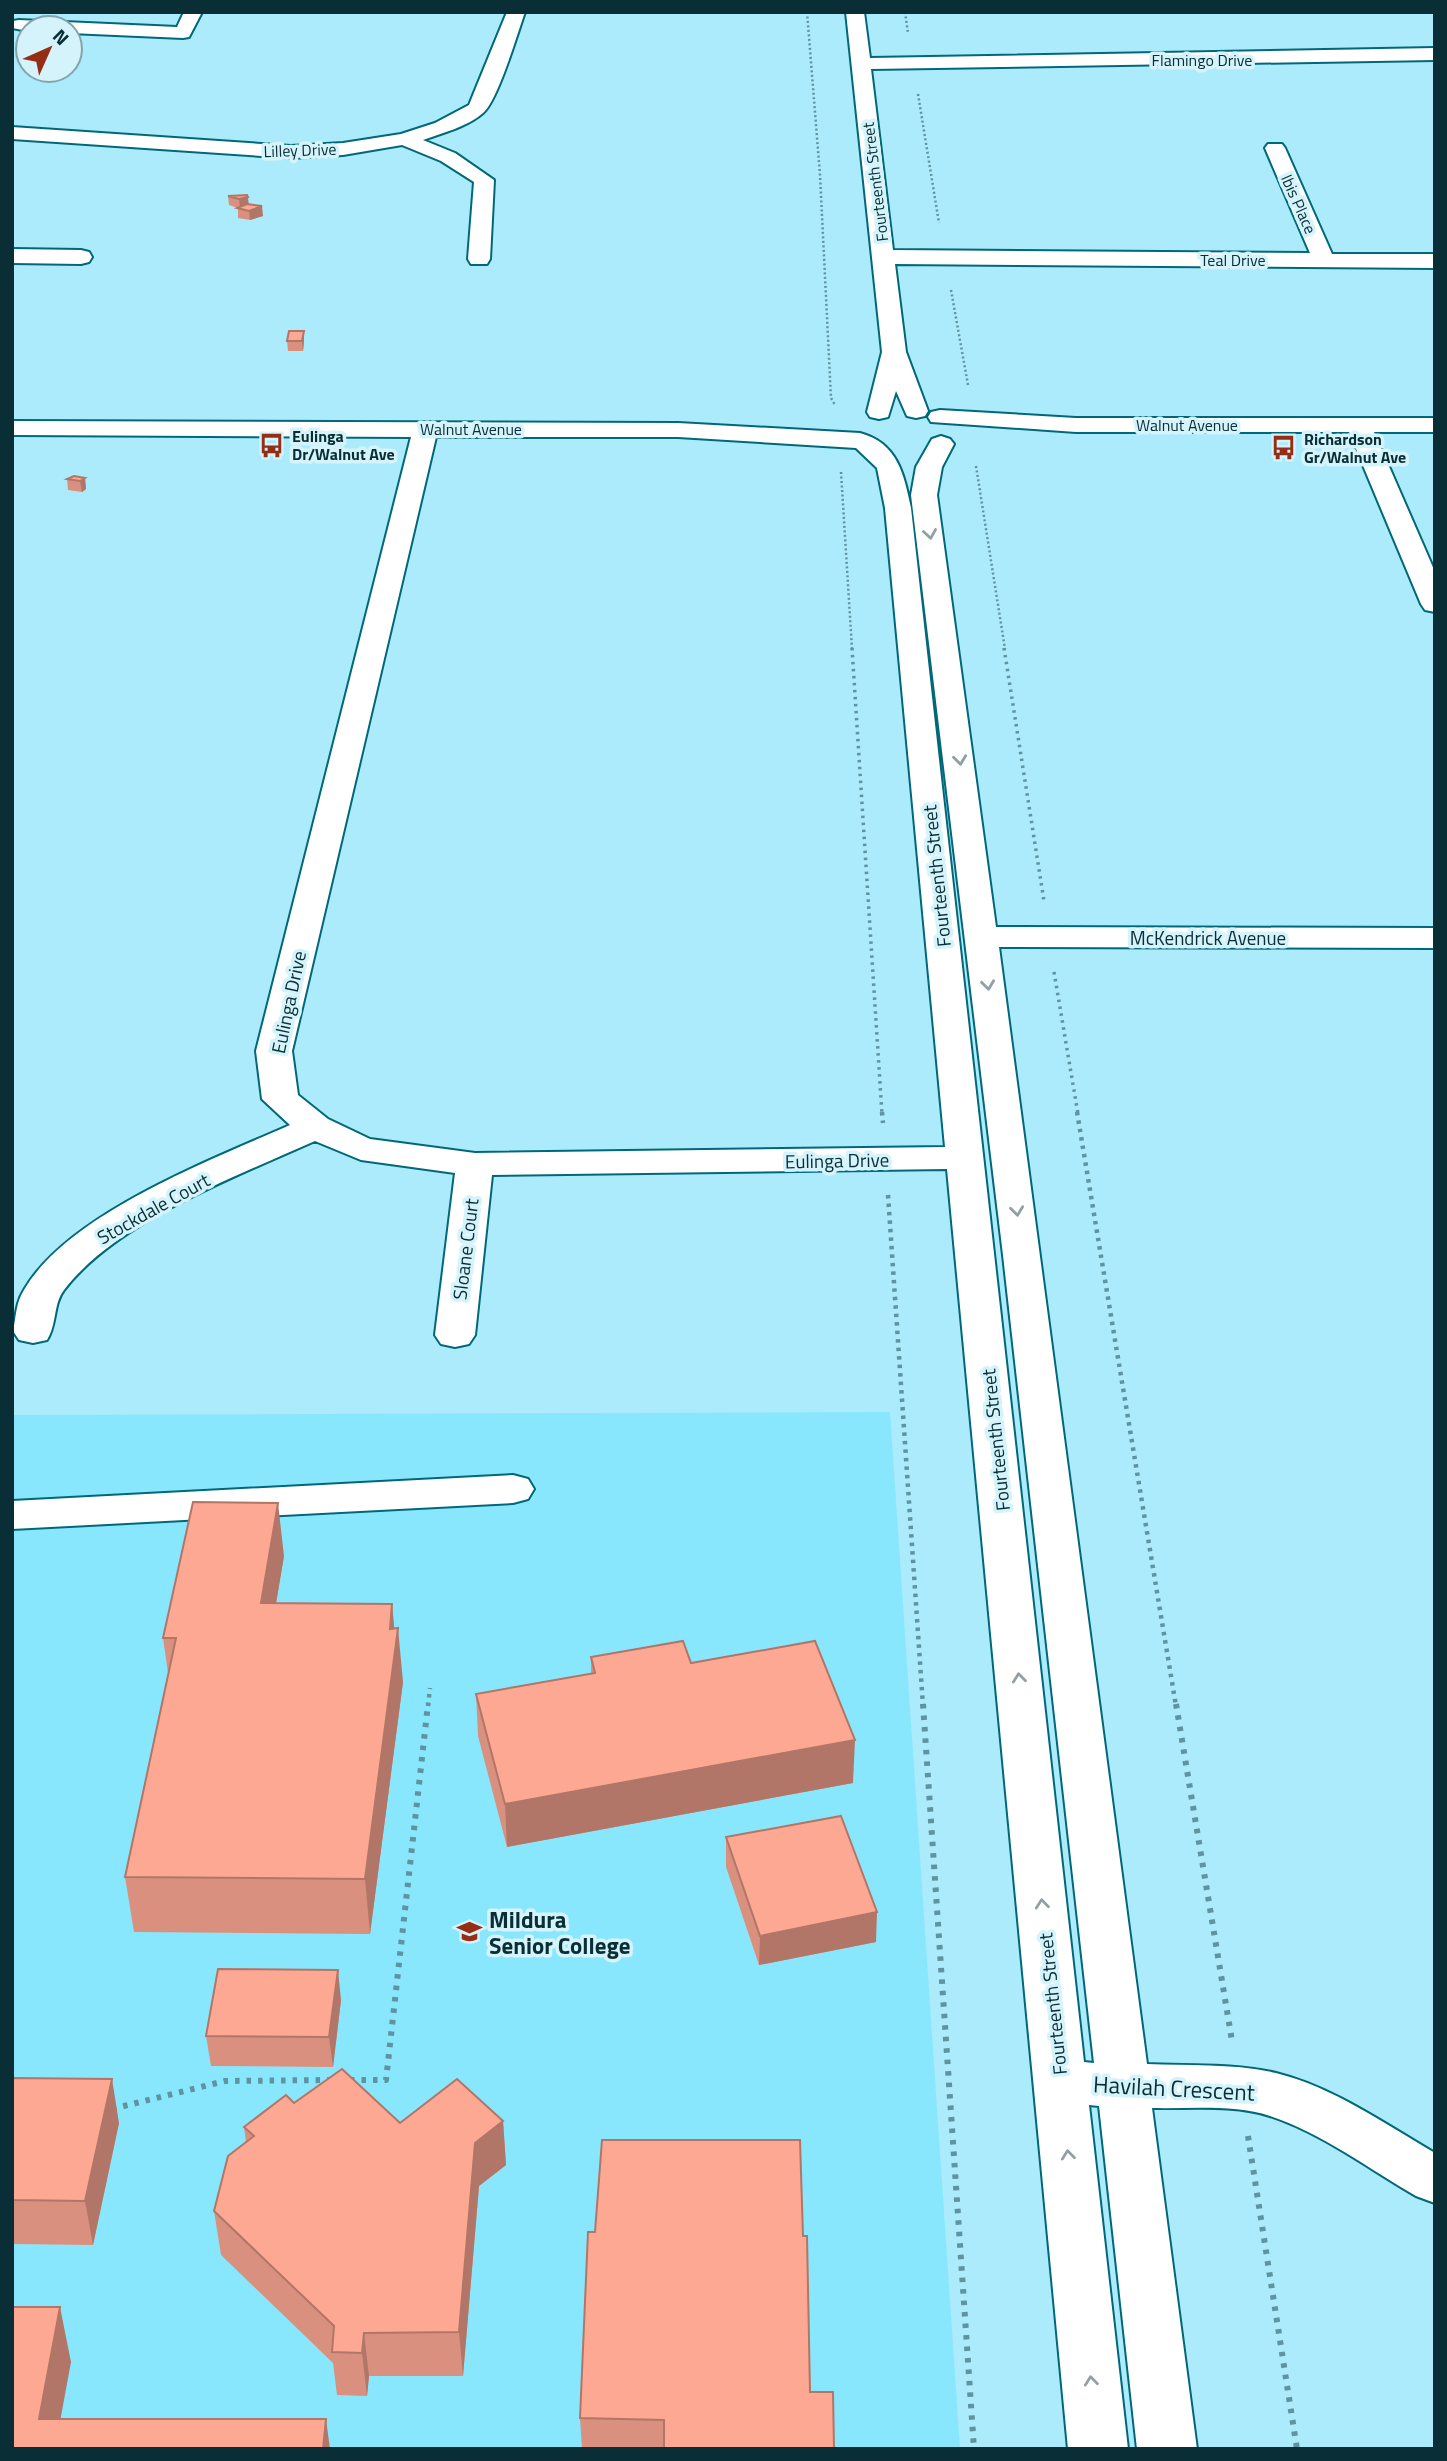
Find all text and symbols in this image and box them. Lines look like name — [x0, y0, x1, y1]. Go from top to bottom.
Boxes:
north arrow — [14, 14, 84, 84]
text: N — [46, 22, 76, 52]
street label: Flamingo Drive — [1152, 48, 1252, 72]
street label: Fourteenth Street — [856, 121, 894, 243]
street label: Lilley Drive — [263, 137, 337, 163]
street label: Ibis Place — [1275, 170, 1323, 238]
street label: Teal Drive — [1200, 248, 1266, 272]
street label: Walnut Avenue — [1136, 413, 1238, 437]
street label: Walnut Avenue — [420, 417, 522, 441]
place label: Eulinga Dr/Walnut Ave — [292, 424, 395, 466]
place label: Richardson Gr/Walnut Ave — [1304, 427, 1406, 469]
bus stop icon: Eulinga Dr/Walnut Ave — [258, 431, 286, 459]
bus stop icon: Richardson Gr/Walnut Ave — [1270, 434, 1298, 462]
one-way arrow — [923, 528, 938, 540]
one-way arrow — [952, 754, 967, 765]
street label: Fourteenth Street — [914, 803, 958, 948]
street label: McKendrick Avenue — [1130, 923, 1286, 952]
street label: Eulinga Drive — [263, 948, 313, 1056]
one-way arrow — [981, 979, 996, 991]
street label: Eulinga Drive — [785, 1145, 889, 1175]
street label: Stockdale Court — [91, 1165, 215, 1251]
street label: Sloane Court — [444, 1196, 486, 1301]
one-way arrow — [1009, 1205, 1024, 1217]
street label: Fourteenth Street — [973, 1367, 1017, 1512]
one-way arrow — [1012, 1672, 1027, 1683]
one-way arrow — [1035, 1898, 1050, 1909]
place label: Mildura Senior College — [489, 1902, 630, 1963]
school or university icon: Mildura Senior College — [455, 1918, 483, 1946]
street label: Fourteenth Street — [1030, 1931, 1074, 2076]
street label: Havilah Crescent — [1092, 2066, 1256, 2110]
one-way arrow — [1060, 2149, 1075, 2160]
one-way arrow — [1084, 2375, 1099, 2386]

